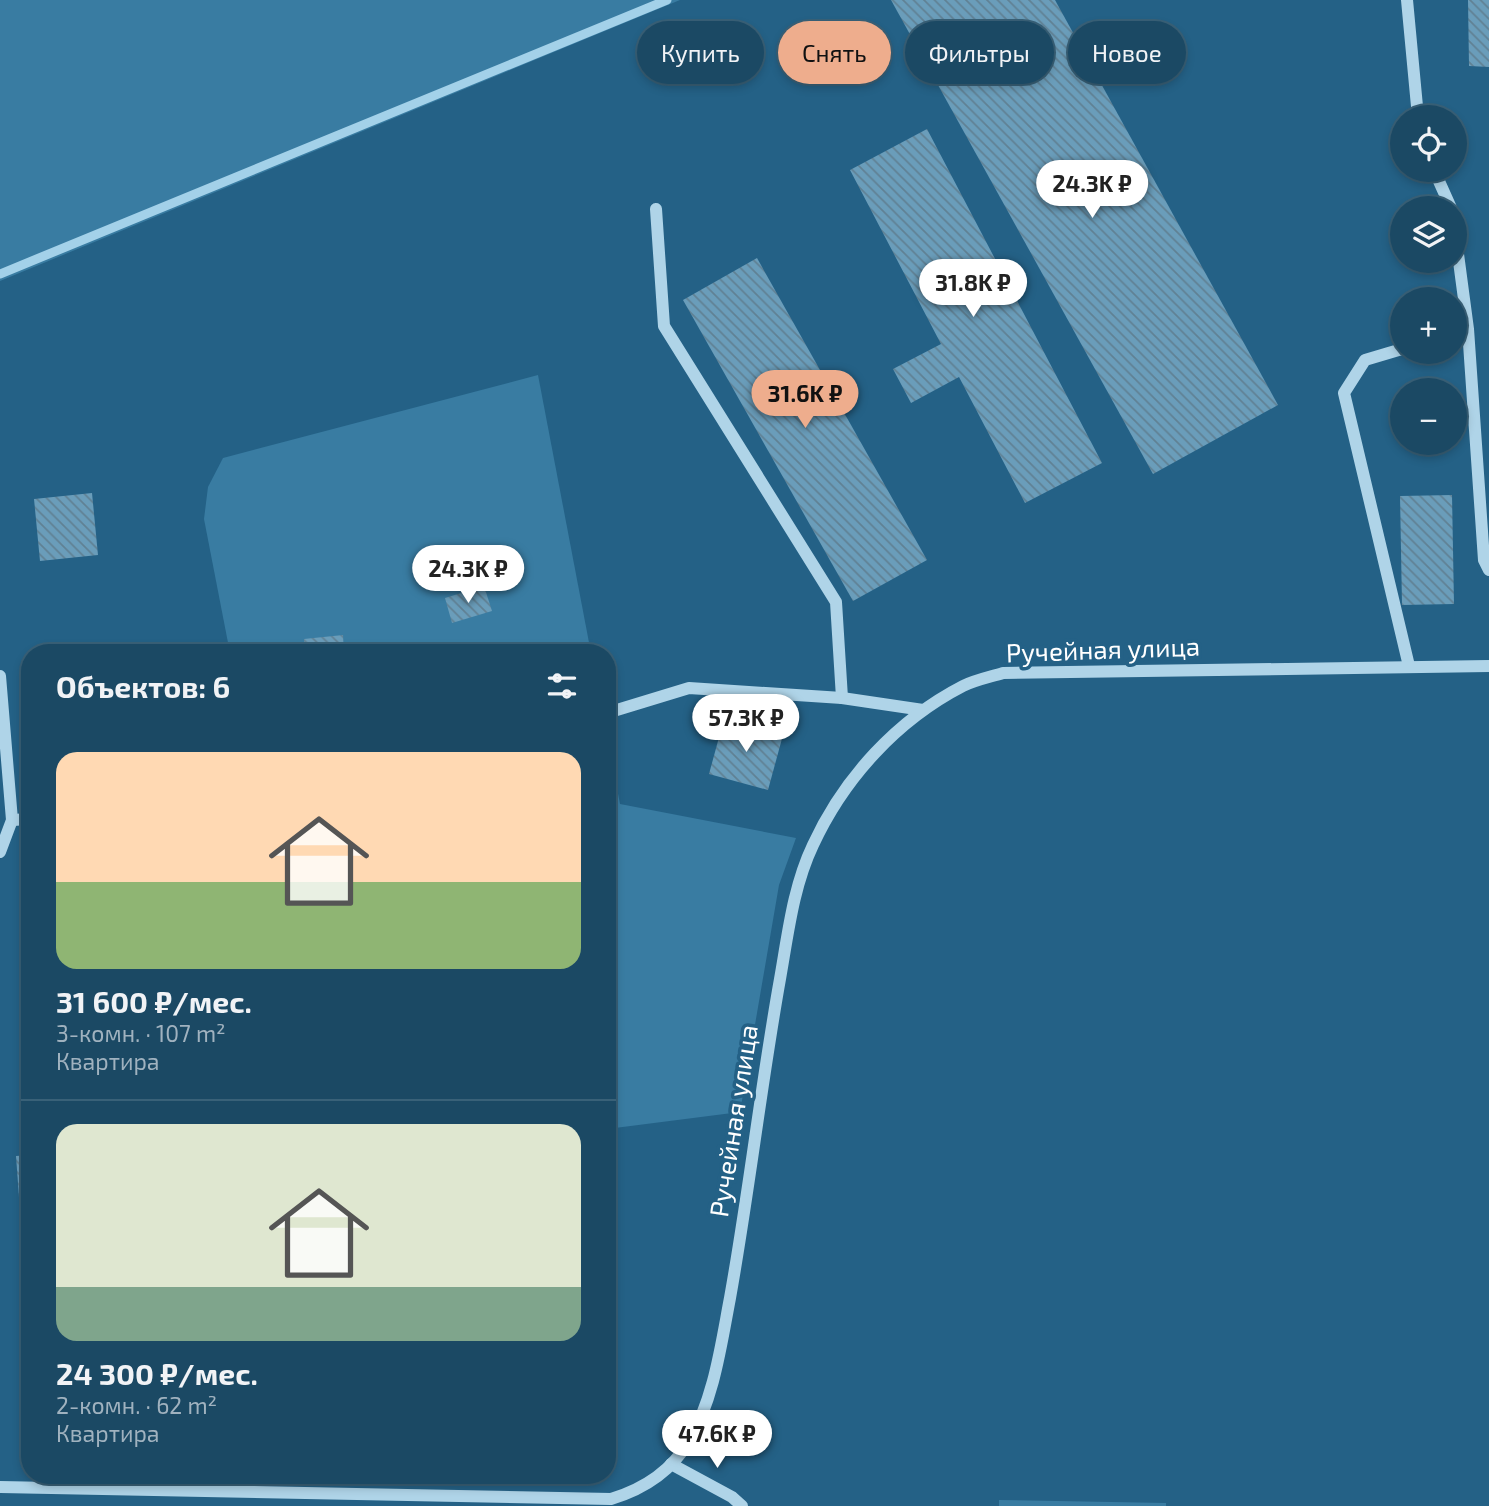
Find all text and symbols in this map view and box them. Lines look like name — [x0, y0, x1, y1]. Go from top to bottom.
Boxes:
chip: Купить — [637, 21, 764, 84]
chip: Снять — [778, 21, 891, 84]
chip: Фильтры — [905, 21, 1054, 84]
chip: Новое — [1068, 21, 1186, 84]
map controls — [1390, 105, 1467, 455]
button: locate — [1390, 105, 1467, 182]
pin: 24.3K ₽ — [1027, 160, 1157, 220]
text: 24.3K ₽ — [1052, 169, 1132, 197]
button: layers — [1390, 196, 1467, 273]
pin: 31.8K ₽ — [908, 260, 1038, 319]
text: 31.8K ₽ — [935, 268, 1011, 296]
button: + — [1390, 287, 1467, 364]
pin: 31.6K ₽ — [740, 370, 870, 430]
button: − — [1390, 378, 1467, 455]
text: 31.6K ₽ — [767, 379, 843, 407]
pin: 24.3K ₽ — [403, 546, 533, 605]
text: 24.3K ₽ — [428, 554, 508, 582]
street label: Ручейная улица — [1005, 630, 1201, 668]
icon: filters — [543, 667, 581, 705]
text: Объектов: 6 — [56, 668, 230, 704]
pin: 57.3K ₽ — [681, 694, 811, 754]
text: 57.3K ₽ — [708, 703, 784, 731]
icon: home — [256, 798, 382, 924]
text: 31 600 ₽/мес. — [56, 983, 252, 1019]
text: 3-комн. · 107 m² — [56, 1019, 226, 1047]
street label: Ручейная улица — [702, 1022, 764, 1219]
text: Квартира — [56, 1047, 160, 1075]
icon: home — [256, 1170, 382, 1296]
text: 24 300 ₽/мес. — [56, 1355, 258, 1391]
text: 2-комн. · 62 m² — [56, 1391, 217, 1419]
pin: 47.6K ₽ — [652, 1410, 782, 1470]
text: Квартира — [56, 1419, 160, 1447]
text: 47.6K ₽ — [678, 1419, 756, 1447]

